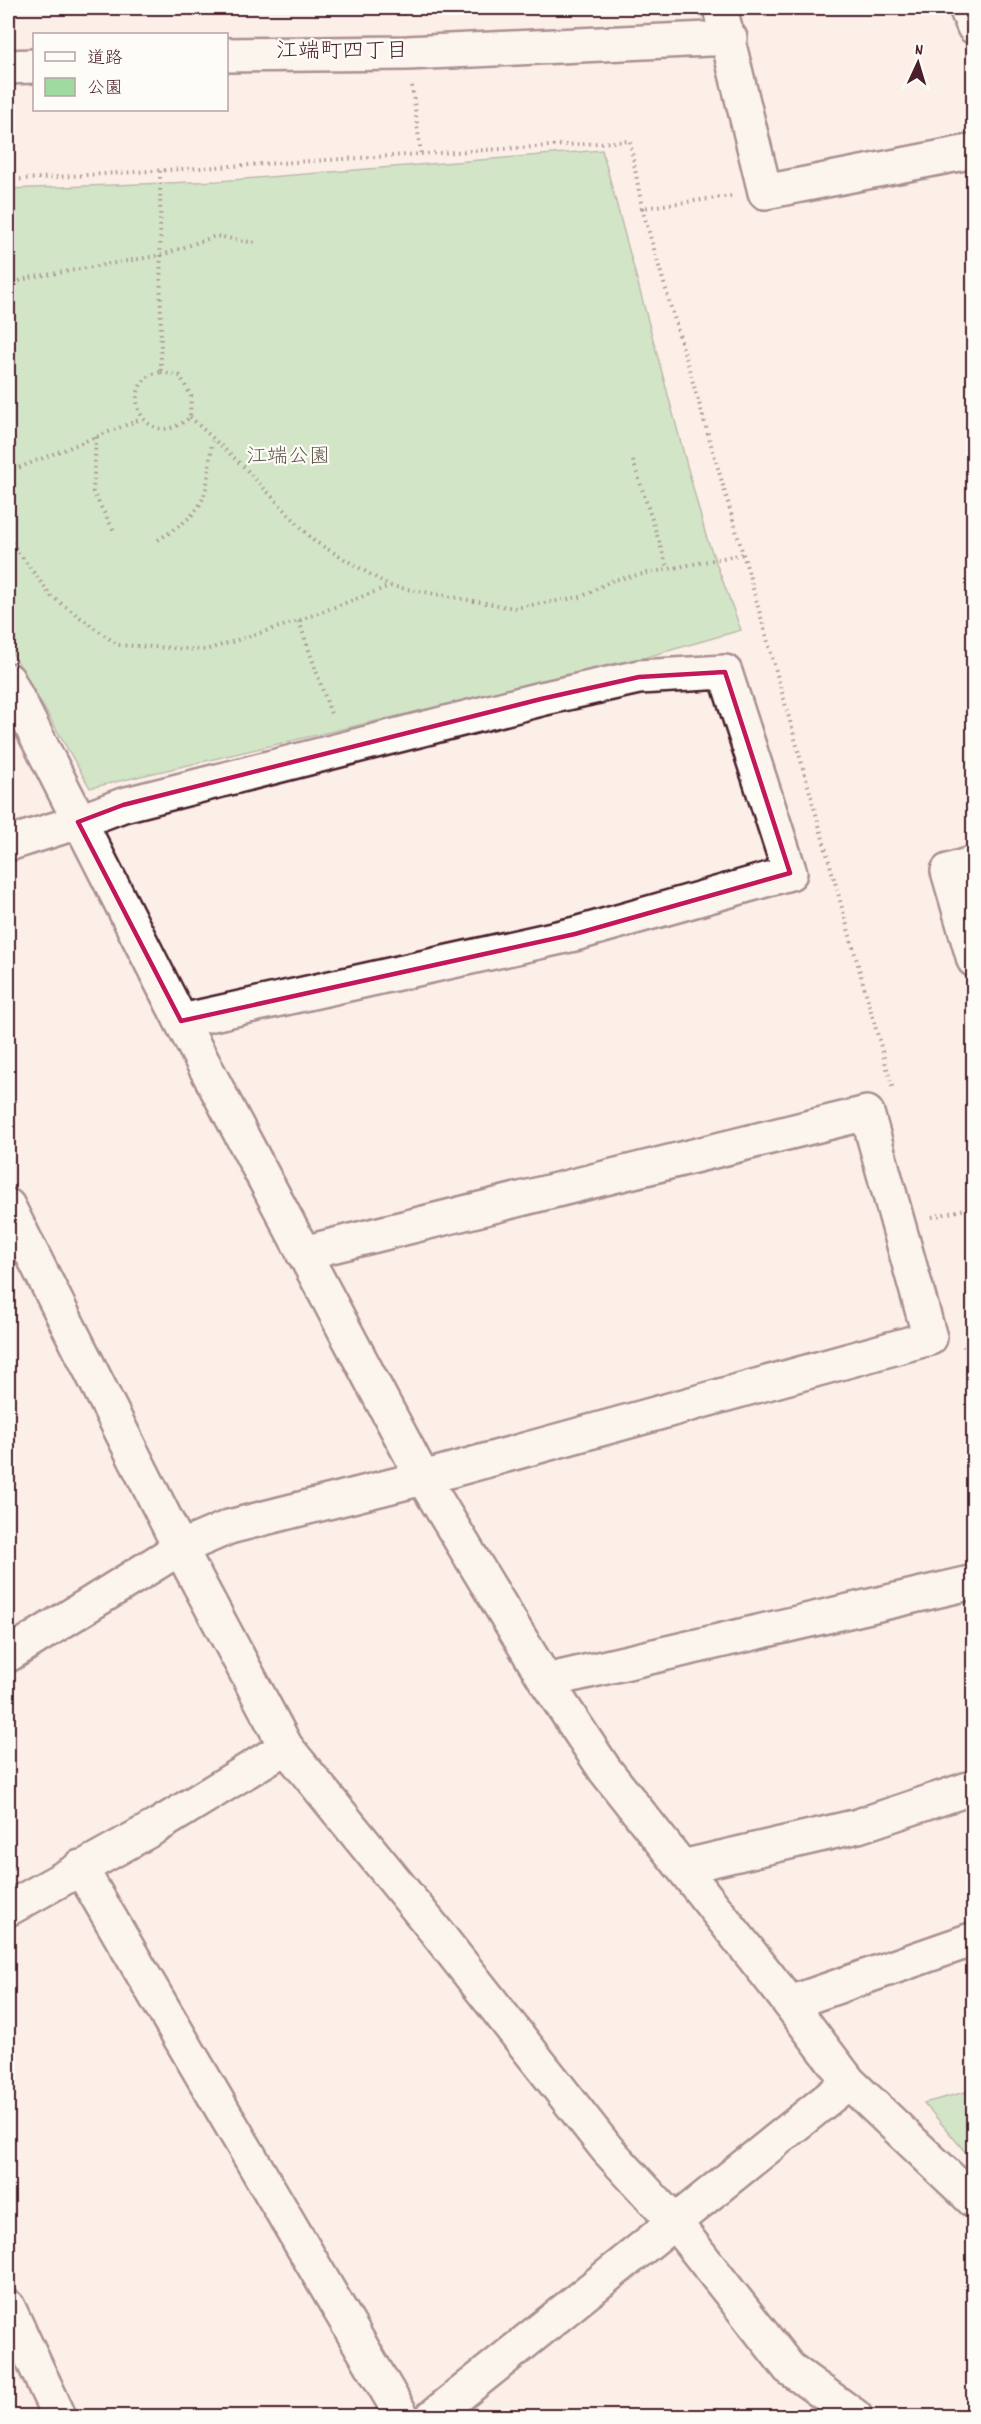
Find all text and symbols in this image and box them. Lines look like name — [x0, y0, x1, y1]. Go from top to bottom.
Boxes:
legend — [33, 33, 228, 111]
north arrow — [888, 33, 948, 93]
district label: 江端町四丁目 — [276, 37, 408, 68]
text: N — [914, 39, 924, 62]
text: 道路 — [87, 47, 123, 72]
text: 公園 — [87, 77, 123, 102]
park label: 江端公園 — [246, 443, 330, 473]

